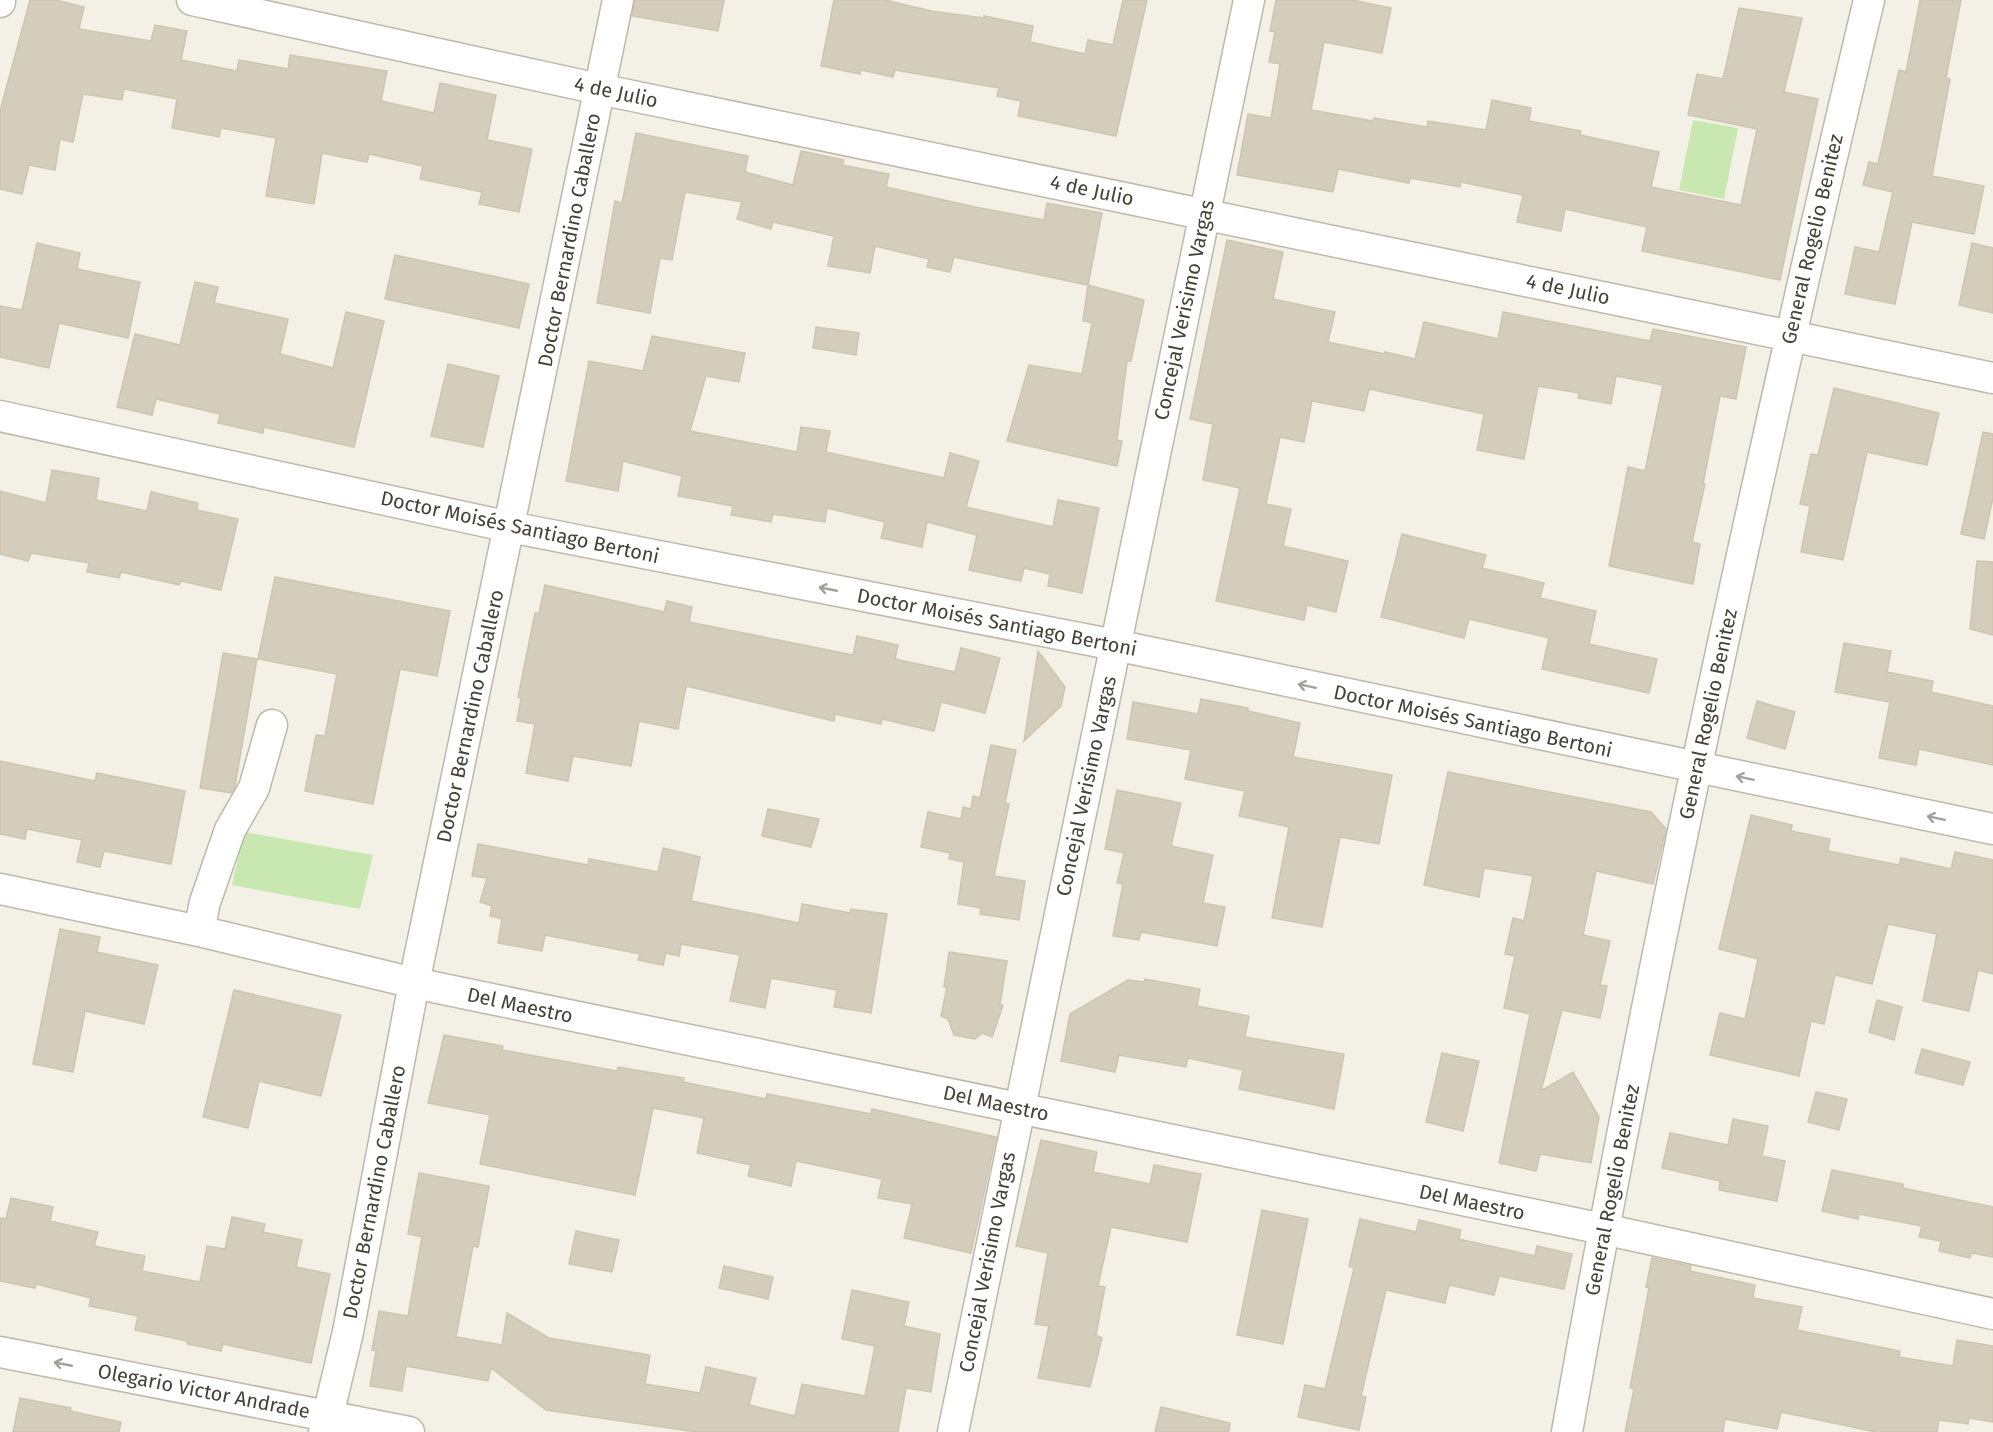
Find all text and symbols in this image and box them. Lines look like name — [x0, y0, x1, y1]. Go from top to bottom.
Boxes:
street label: 4 de Julio — [572, 71, 660, 113]
street label: Doctor Bernardino Caballero — [533, 111, 605, 369]
street label: General Rogelio Benitez — [1776, 131, 1848, 346]
street label: 4 de Julio — [1048, 169, 1136, 211]
street label: Concejal Verisimo Vargas — [1149, 198, 1219, 422]
street label: 4 de Julio — [1524, 268, 1612, 310]
street label: Doctor Moisés Santiago Bertoni — [378, 486, 662, 568]
one-way arrow — [819, 583, 838, 594]
street label: Doctor Moisés Santiago Bertoni — [855, 583, 1139, 661]
street label: Doctor Bernardino Caballero — [431, 587, 509, 845]
street label: General Rogelio Benitez — [1674, 606, 1742, 822]
street label: Concejal Verisimo Vargas — [1051, 674, 1121, 898]
one-way arrow — [1298, 679, 1317, 691]
street label: Doctor Moisés Santiago Bertoni — [1331, 680, 1615, 762]
one-way arrow — [1736, 772, 1755, 783]
one-way arrow — [1926, 811, 1945, 823]
street label: Del Maestro — [465, 982, 575, 1028]
street label: Doctor Bernardino Caballero — [338, 1063, 410, 1321]
street label: Del Maestro — [941, 1080, 1051, 1126]
street label: General Rogelio Benitez — [1580, 1082, 1644, 1298]
street label: Concejal Verisimo Vargas — [954, 1150, 1020, 1374]
street label: Del Maestro — [1417, 1179, 1527, 1225]
one-way arrow — [54, 1358, 73, 1369]
street label: Olegario Victor Andrade — [96, 1359, 312, 1423]

